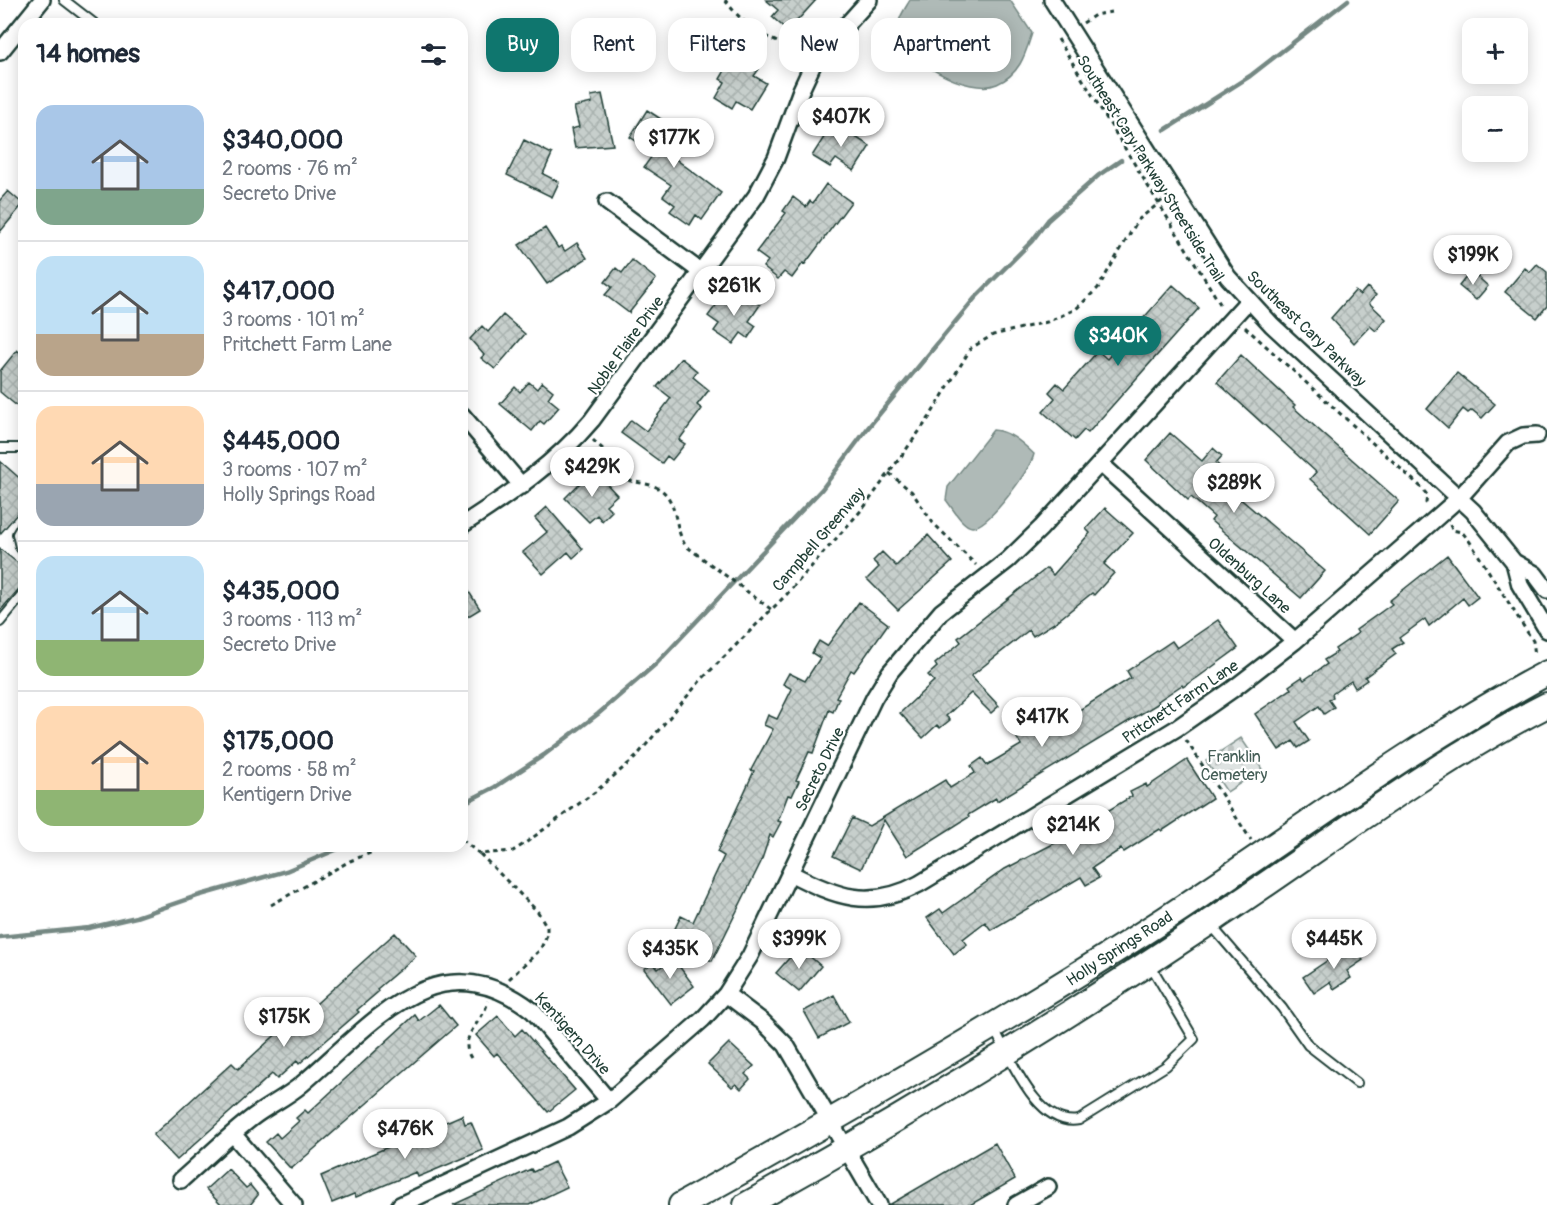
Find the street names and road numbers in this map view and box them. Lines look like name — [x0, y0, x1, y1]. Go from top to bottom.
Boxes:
street label: Southeast Cary Parkway Streetside Trail — [1072, 52, 1228, 285]
street label: Southeast Cary Parkway — [1242, 266, 1370, 391]
street label: Noble Flaire Drive — [583, 292, 668, 399]
street label: Campbell Greenway — [768, 483, 870, 596]
street label: Oldenburg Lane — [1204, 533, 1295, 618]
street label: Pritchett Farm Lane — [1119, 655, 1243, 748]
street label: Secreto Drive — [791, 724, 849, 815]
street label: Holly Springs Road — [1063, 907, 1176, 991]
street label: Kentigern Drive — [530, 988, 614, 1079]

